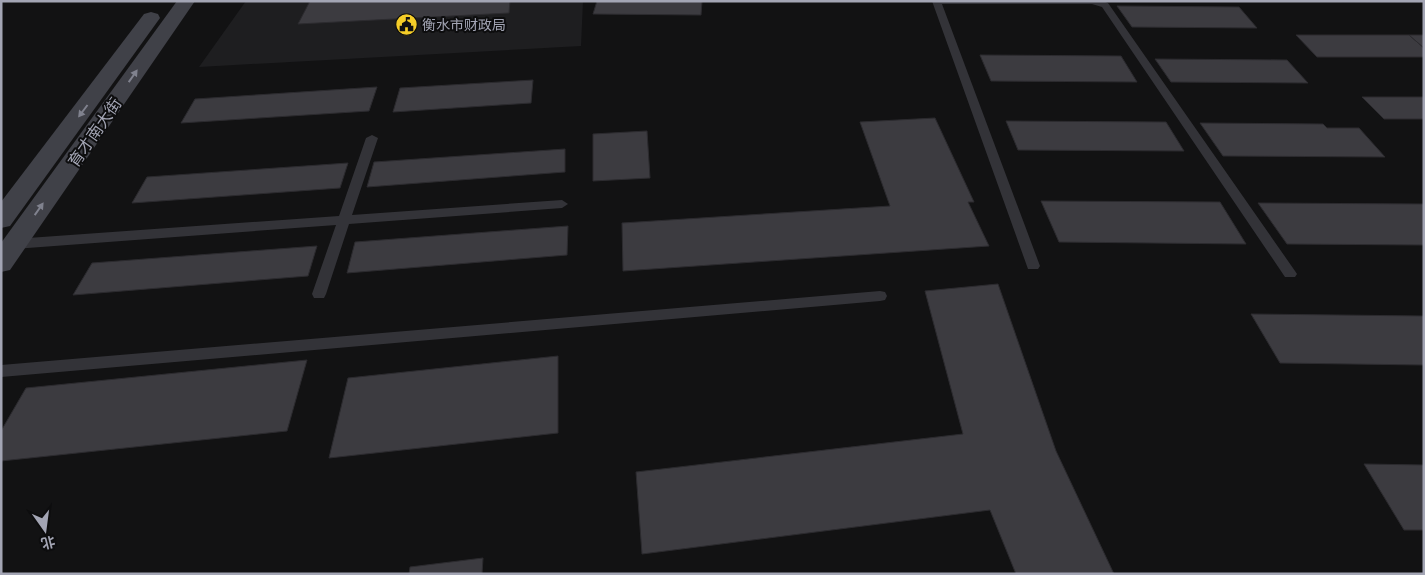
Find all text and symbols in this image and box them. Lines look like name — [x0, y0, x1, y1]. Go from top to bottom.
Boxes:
public building icon: 衡水市财政局 — [394, 12, 418, 36]
place label: 衡水市财政局 — [422, 16, 506, 33]
one-way arrow — [128, 69, 138, 83]
street label: 育才南大街 — [63, 94, 125, 170]
one-way arrow — [78, 104, 88, 118]
one-way arrow — [34, 202, 44, 216]
north arrow — [20, 505, 70, 555]
text: 北 — [39, 533, 57, 553]

